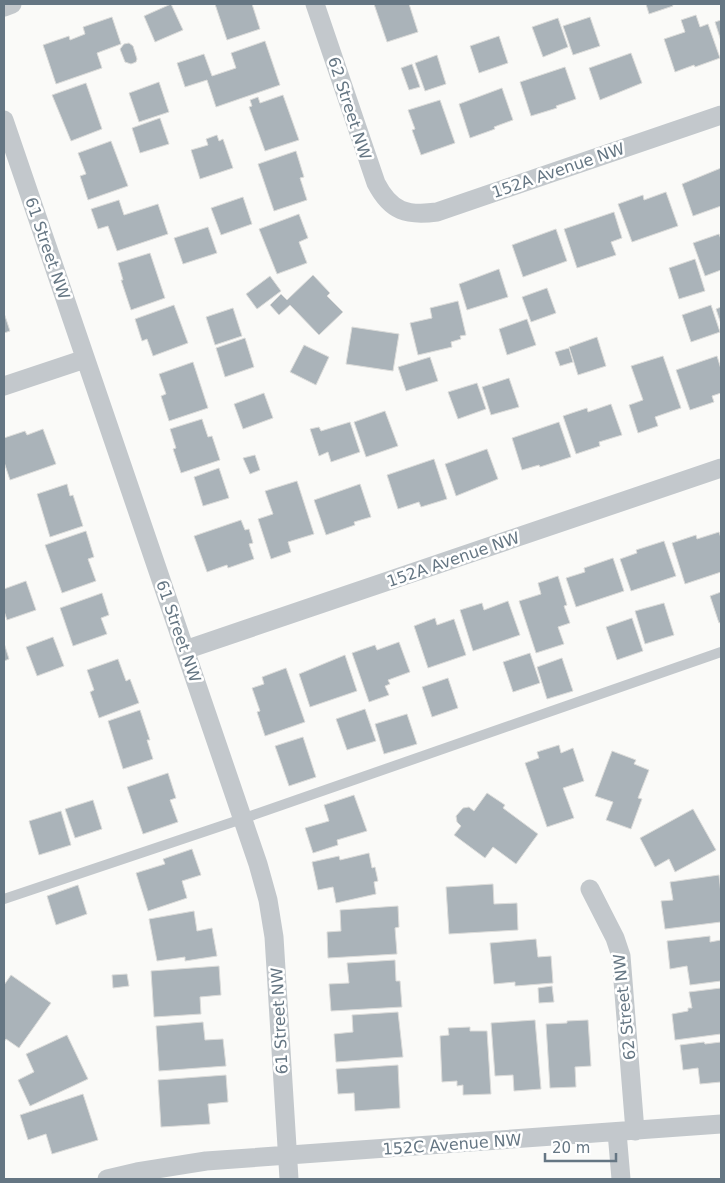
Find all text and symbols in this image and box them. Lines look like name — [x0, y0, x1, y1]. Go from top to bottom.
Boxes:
street label: 62 Street NW — [324, 54, 375, 162]
street label: 152A Avenue NW — [489, 139, 627, 202]
street label: 61 Street NW — [21, 195, 74, 302]
street label: 152A Avenue NW — [384, 528, 522, 591]
street label: 61 Street NW — [152, 578, 205, 685]
street label: 62 Street NW — [609, 953, 640, 1061]
street label: 61 Street NW — [267, 967, 292, 1075]
street label: 152C Avenue NW — [382, 1130, 522, 1159]
scale bar — [545, 1130, 616, 1162]
text: 20 m — [552, 1139, 590, 1157]

